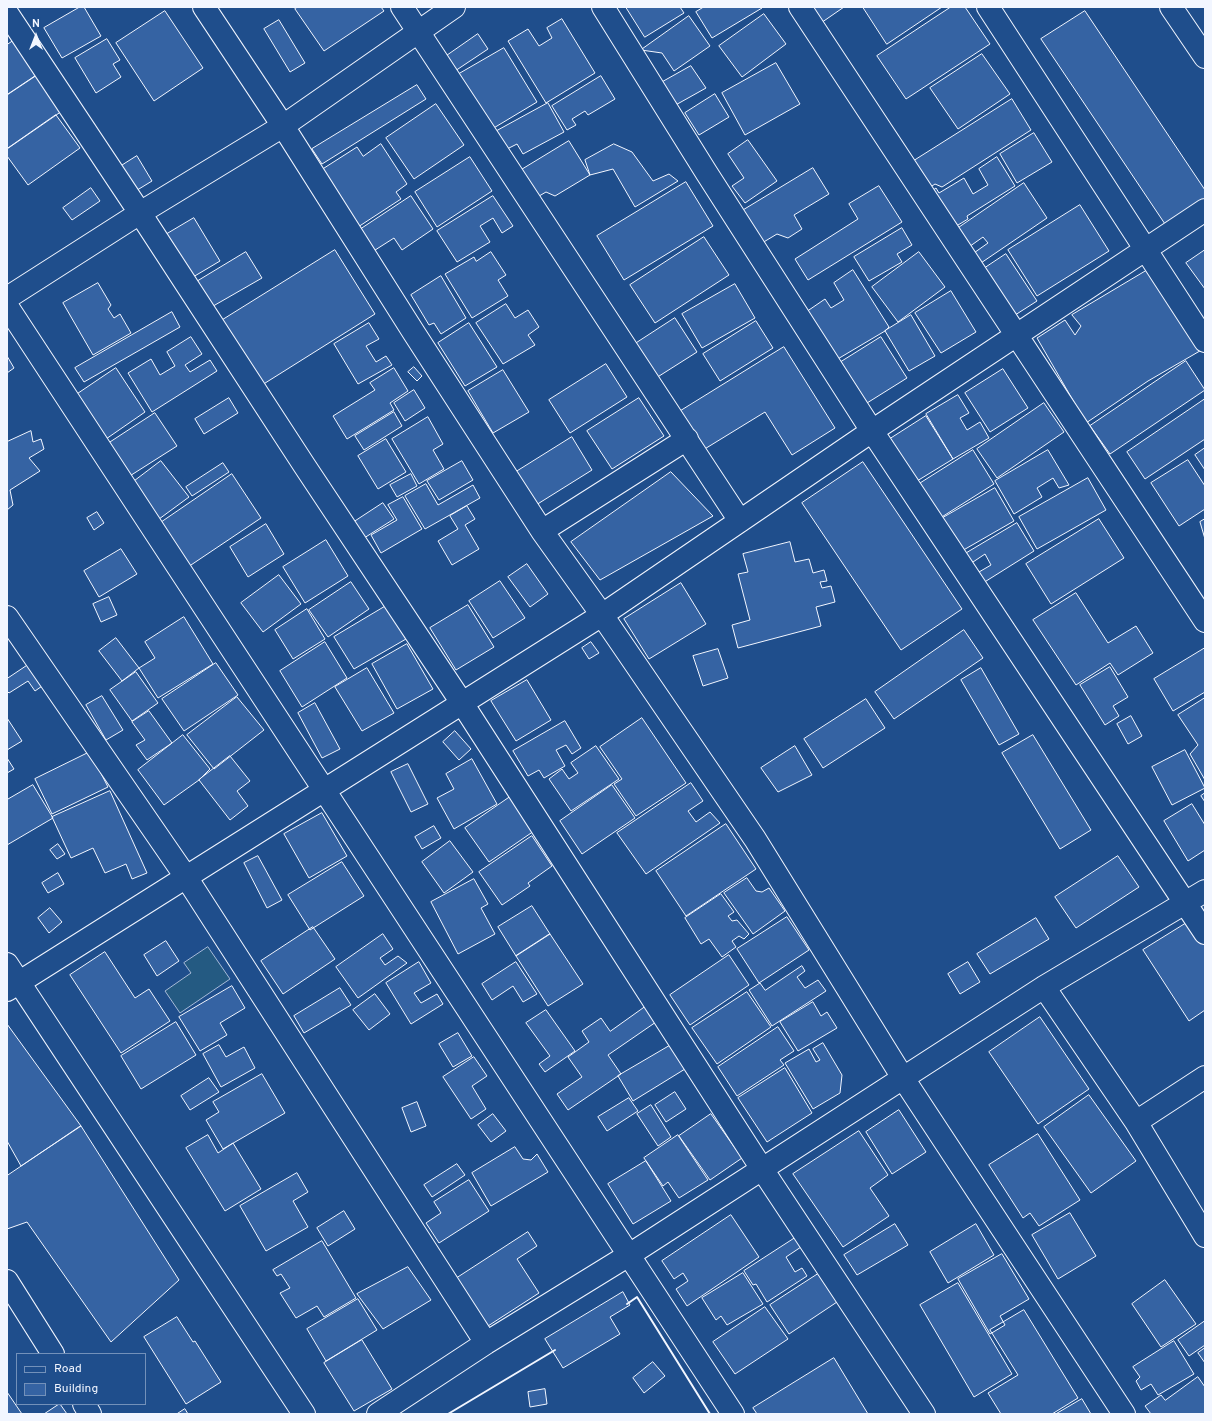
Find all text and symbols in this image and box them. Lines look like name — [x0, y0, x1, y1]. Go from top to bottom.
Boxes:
north arrow — [16, 16, 56, 56]
text: N — [32, 17, 40, 31]
legend — [16, 1353, 146, 1405]
text: Road — [54, 1361, 82, 1377]
text: Building — [54, 1381, 98, 1397]

